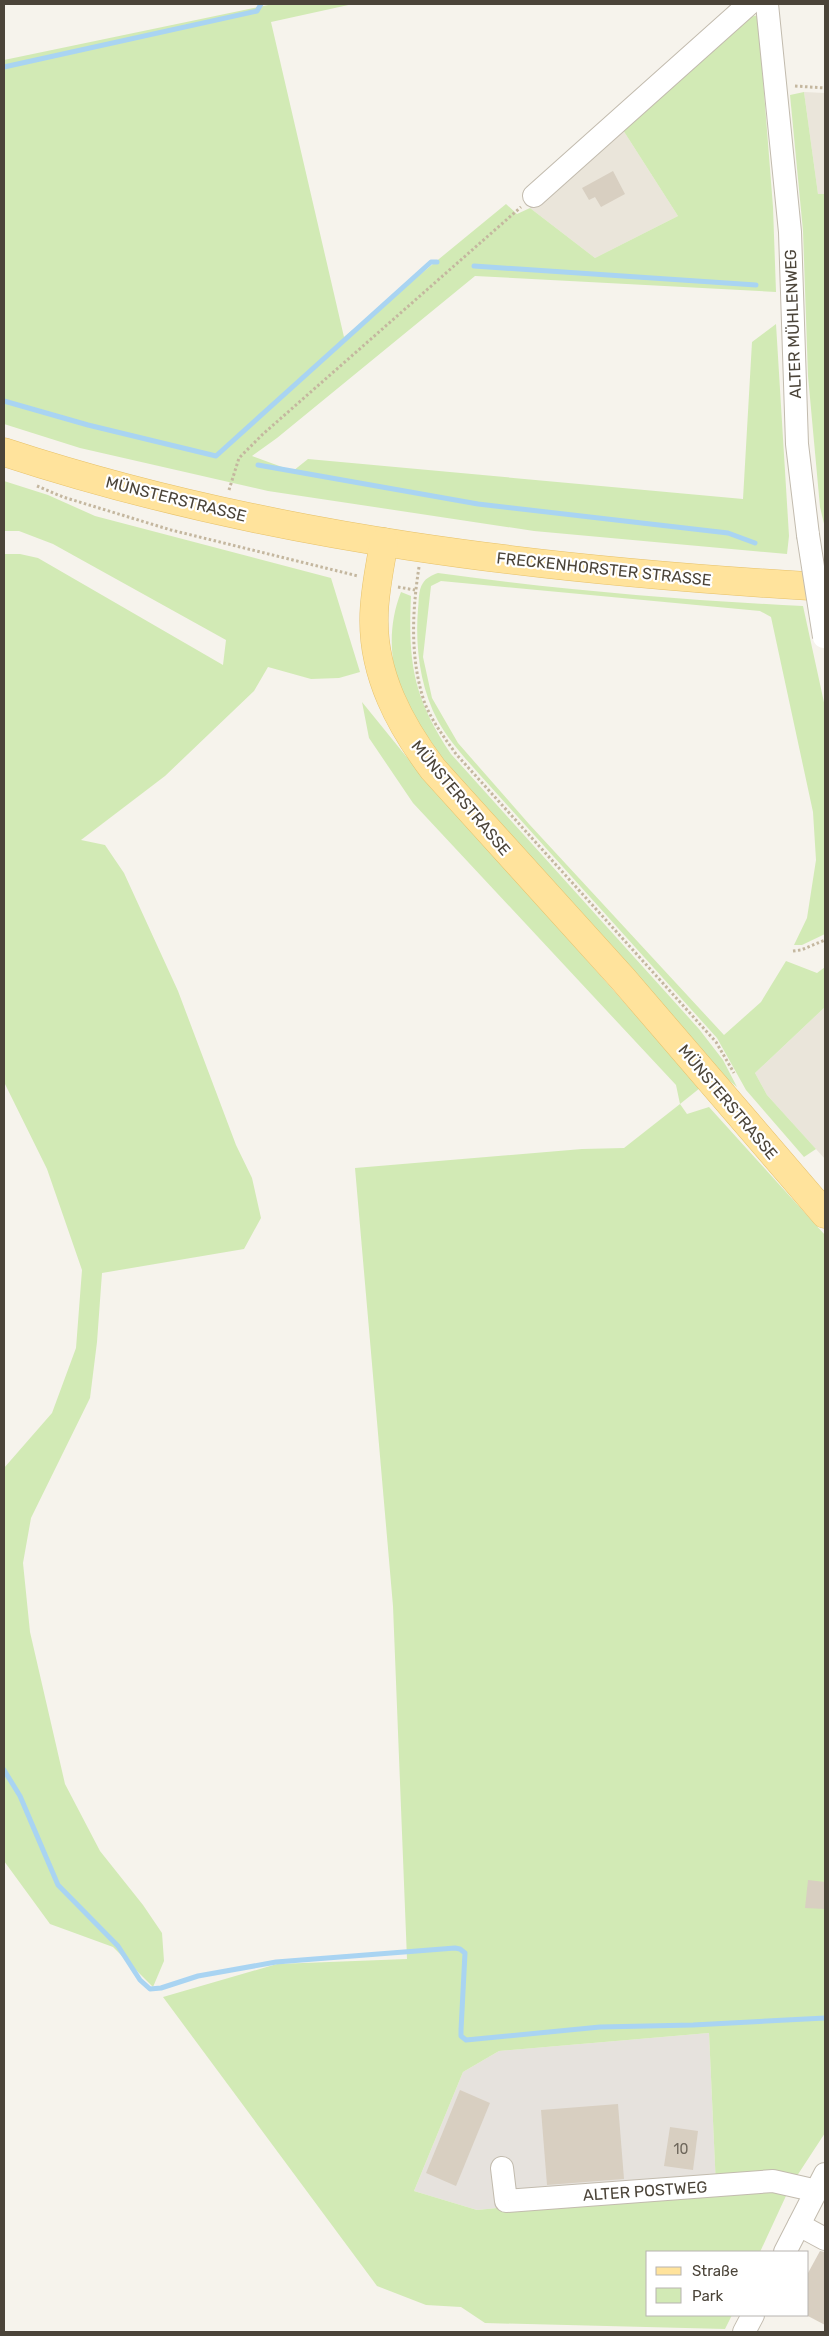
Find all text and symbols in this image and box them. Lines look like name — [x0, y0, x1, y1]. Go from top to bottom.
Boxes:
street label: ALTER MÜHLENWEG — [781, 249, 805, 399]
street label: MÜNSTERSTRASSE — [104, 472, 248, 526]
street label: FRECKENHORSTER STRASSE — [496, 548, 712, 590]
street label: MÜNSTERSTRASSE — [407, 737, 515, 859]
street label: MÜNSTERSTRASSE — [674, 1041, 782, 1163]
house number: 10 — [674, 2141, 689, 2158]
street label: ALTER POSTWEG — [582, 2177, 708, 2205]
legend — [646, 2251, 809, 2316]
text: Straße — [692, 2262, 738, 2280]
text: Park — [692, 2287, 723, 2305]

